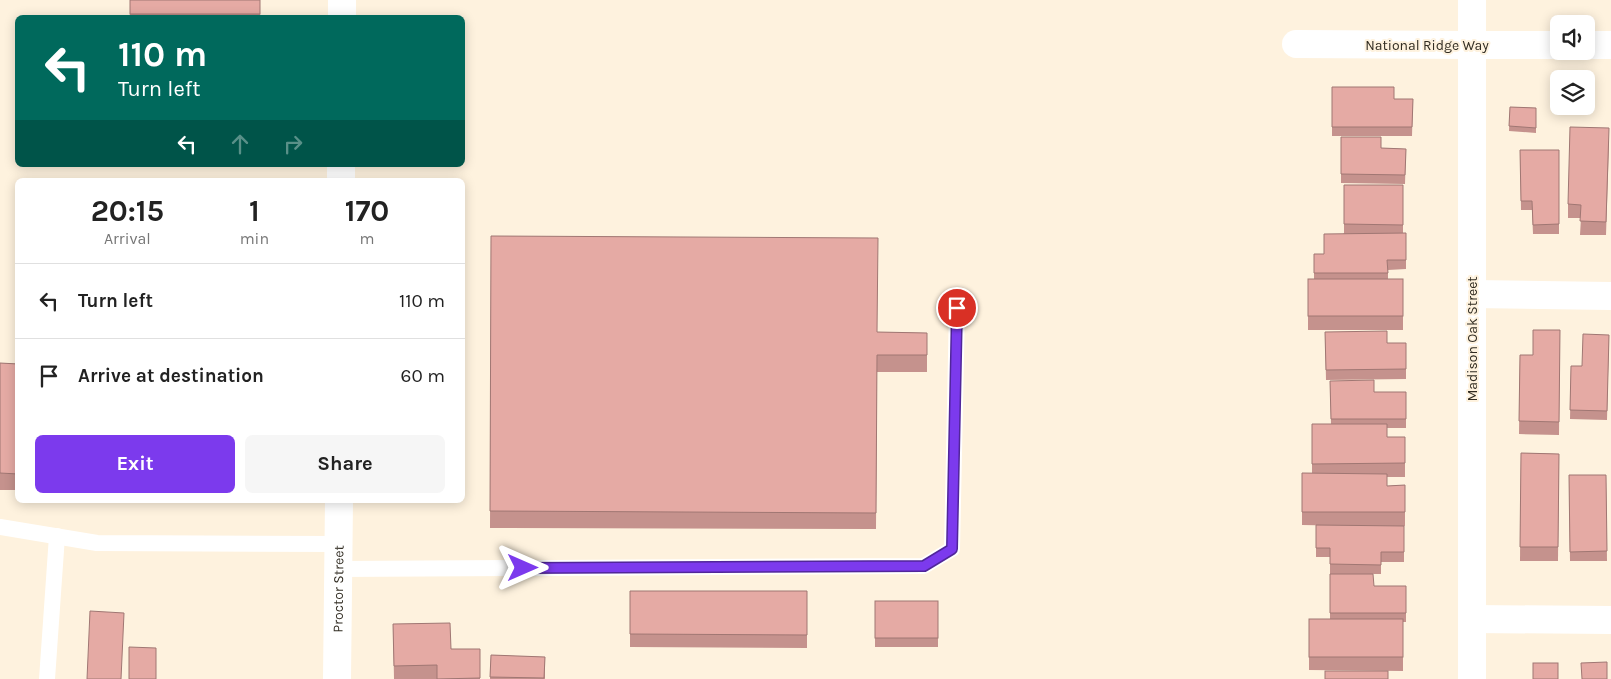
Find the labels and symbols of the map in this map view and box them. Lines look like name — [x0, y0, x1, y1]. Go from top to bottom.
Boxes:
street label: National Ridge Way — [1365, 37, 1489, 54]
street label: Madison Oak Street — [1464, 276, 1481, 402]
pin — [936, 287, 978, 329]
position arrow — [496, 541, 548, 593]
street label: Proctor Street — [330, 545, 347, 633]

